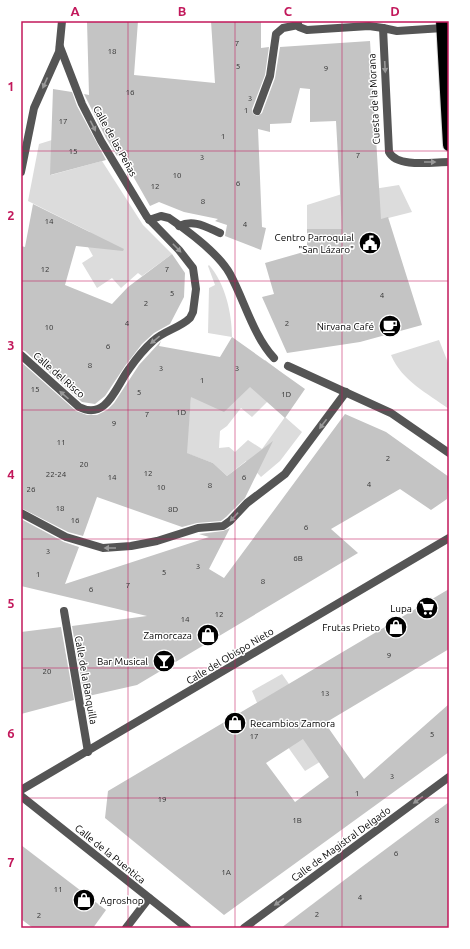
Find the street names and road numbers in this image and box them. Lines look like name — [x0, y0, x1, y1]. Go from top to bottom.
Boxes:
street label: Cuesta de la Morana — [366, 53, 382, 145]
street label: Calle de las Peñas — [91, 104, 139, 178]
street label: Calle del Risco — [31, 350, 87, 400]
street label: Calle del Obispo Nieto — [184, 626, 276, 686]
street label: Calle de la Banquilla — [73, 635, 99, 725]
street label: Calle de Magistral Delgado — [289, 804, 393, 884]
street label: Calle de la Puentica — [73, 822, 147, 886]

